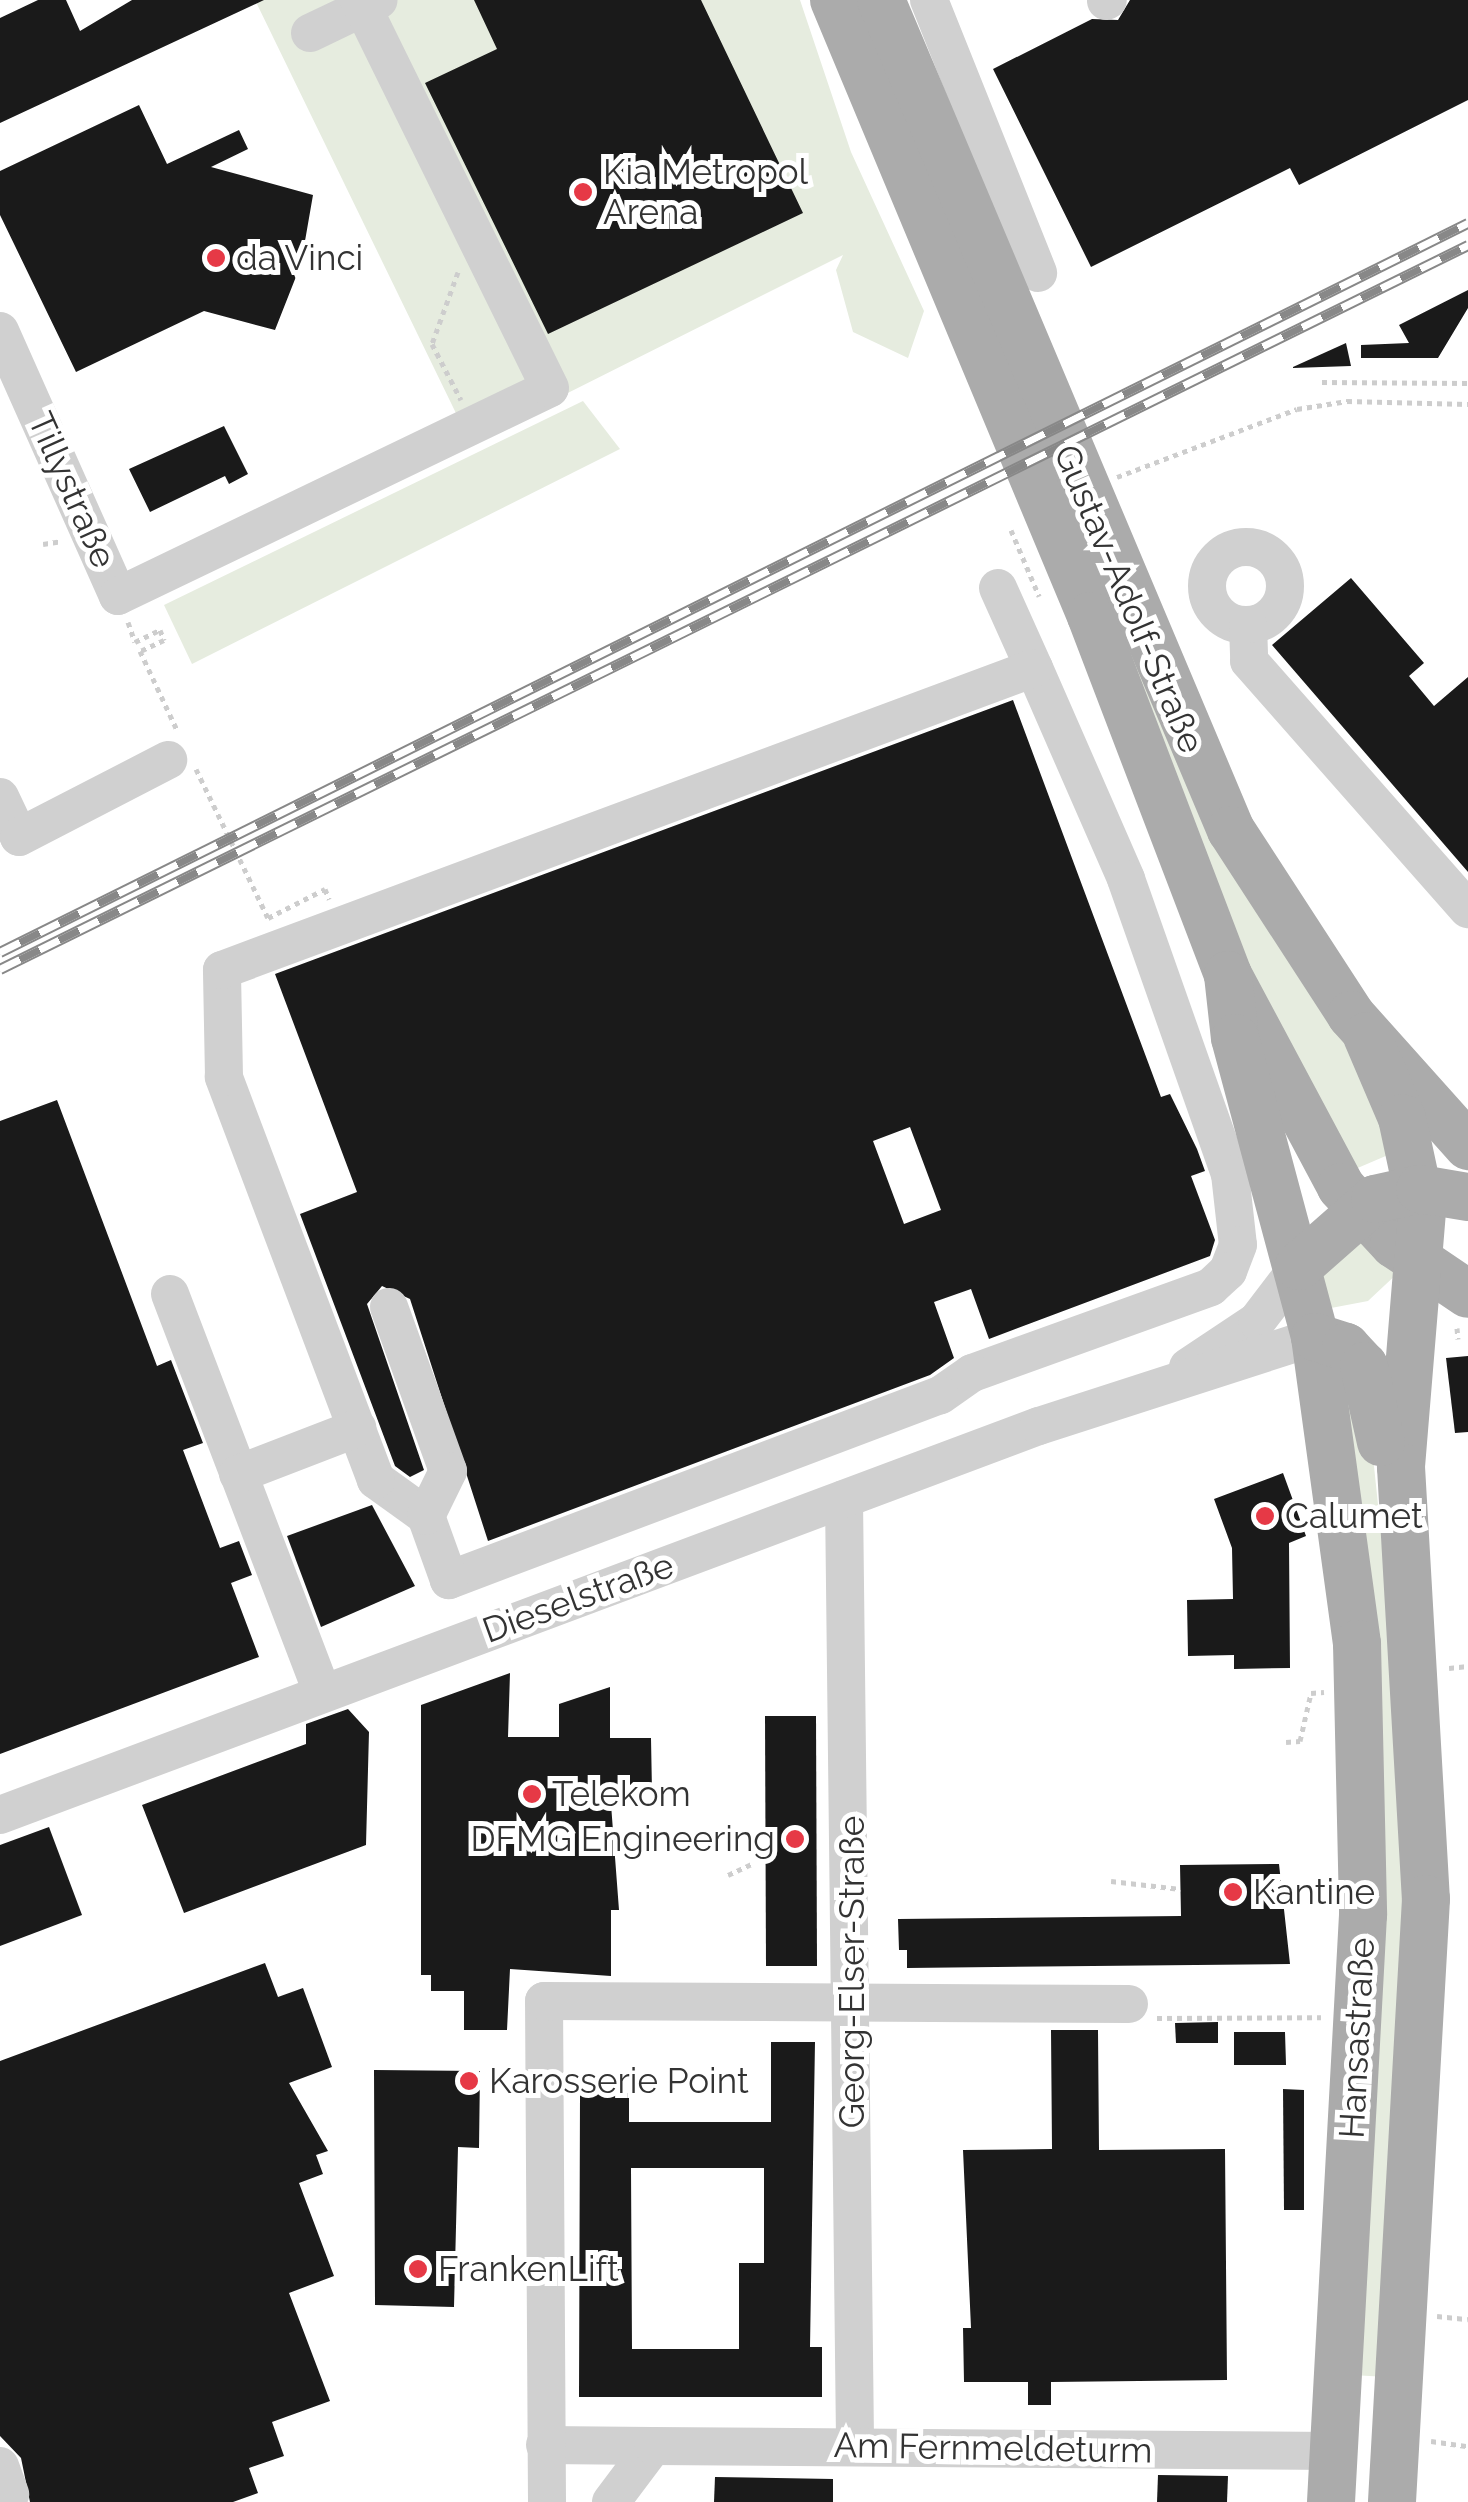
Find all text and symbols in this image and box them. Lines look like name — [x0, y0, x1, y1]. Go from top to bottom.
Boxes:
place label: Kia Metropol Arena — [603, 151, 808, 233]
marker: Kia Metropol Arena — [572, 181, 594, 203]
place label: da Vinci — [236, 237, 364, 279]
marker: da Vinci — [205, 247, 227, 269]
street label: Tillystraße — [19, 406, 125, 574]
street label: Gustav-Adolf-Straße — [1045, 439, 1213, 759]
place label: Calumet — [1285, 1495, 1423, 1537]
marker: Calumet — [1254, 1505, 1276, 1527]
street label: Dieselstraße — [477, 1544, 679, 1652]
place label: Telekom — [552, 1773, 691, 1815]
marker: Telekom — [521, 1783, 543, 1805]
street label: Georg-Elser-Straße — [831, 1816, 873, 2128]
place label: DFMG Engineering — [470, 1818, 775, 1860]
marker: DFMG Engineering — [784, 1828, 806, 1850]
place label: Kantine — [1253, 1871, 1375, 1913]
marker: Kantine — [1222, 1881, 1244, 1903]
street label: Hansastraße — [1331, 1937, 1383, 2139]
place label: Karosserie Point — [489, 2060, 749, 2102]
marker: Karosserie Point — [458, 2070, 480, 2092]
place label: FrankenLift — [438, 2248, 619, 2290]
marker: FrankenLift — [407, 2258, 429, 2280]
street label: Am Fernmeldeturm — [833, 2424, 1153, 2472]

